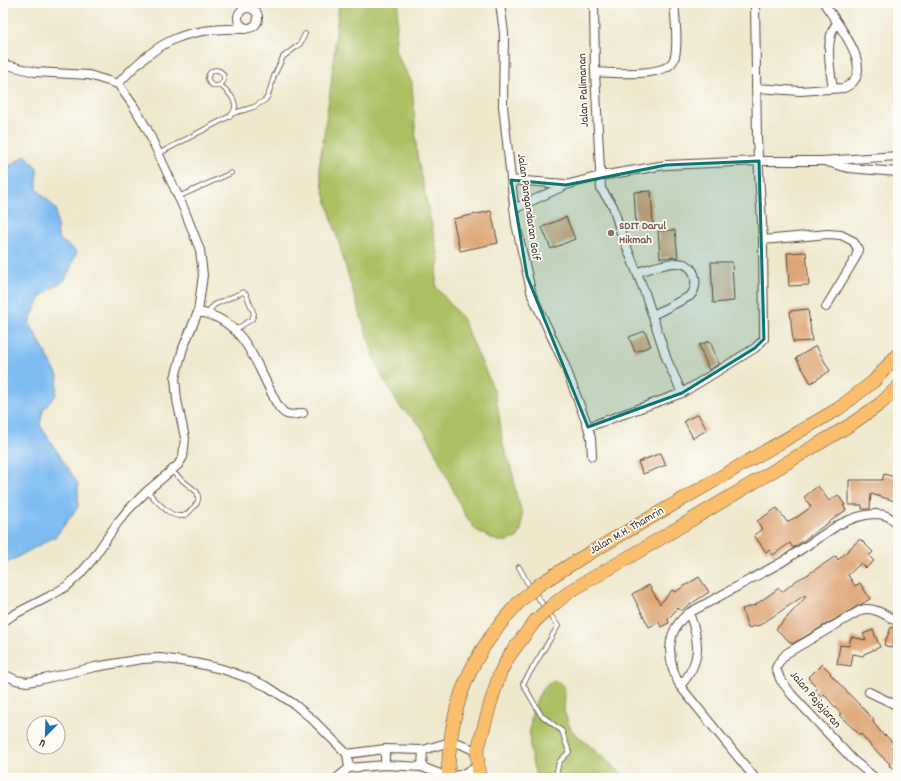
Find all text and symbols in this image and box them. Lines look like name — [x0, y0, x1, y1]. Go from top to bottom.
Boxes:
street label: Jalan Palimanan — [574, 53, 594, 127]
street label: Jalan Pangandaran Golf — [512, 152, 544, 262]
place label: SDIT Darul Hikmah — [619, 218, 666, 249]
marker: SDIT Darul Hikmah — [606, 228, 616, 238]
street label: Jalan M.H. Thamrin — [587, 503, 668, 559]
street label: Jalan Pajajaran — [785, 668, 845, 733]
north arrow — [26, 715, 66, 755]
text: U — [37, 734, 48, 751]

